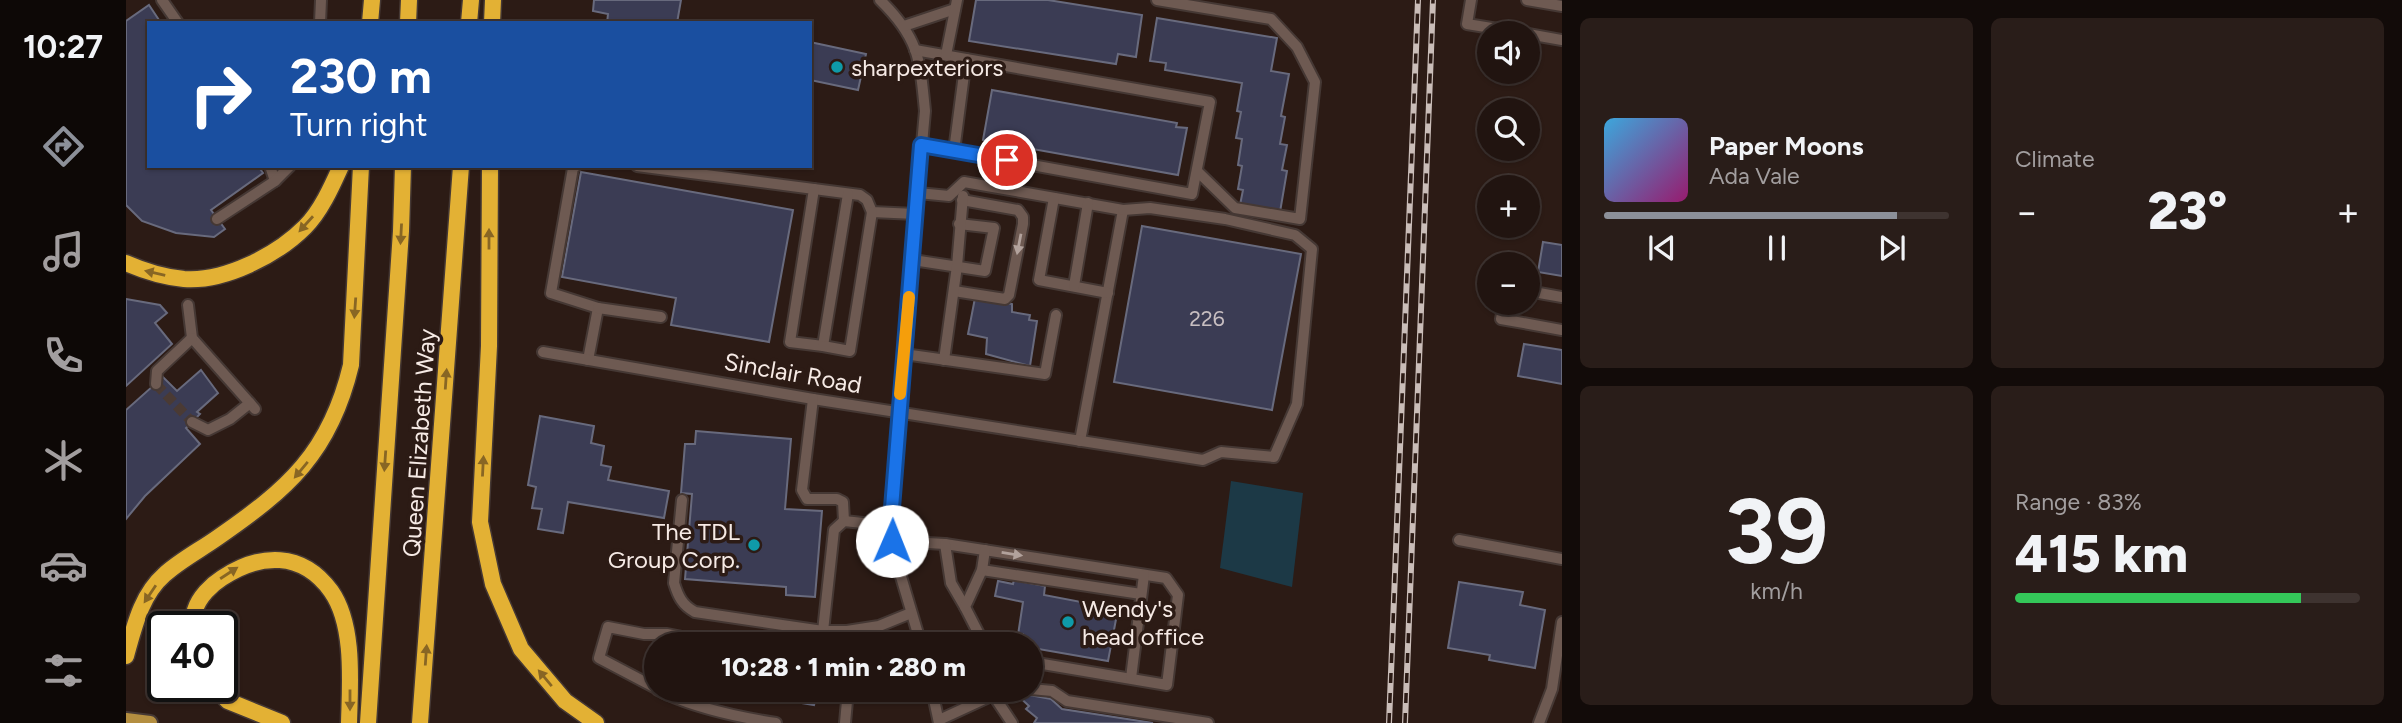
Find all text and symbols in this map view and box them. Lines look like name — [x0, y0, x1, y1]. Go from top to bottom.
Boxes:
map controls — [1477, 21, 1540, 315]
button: sound — [1477, 21, 1540, 84]
text: 10:27 — [23, 28, 103, 66]
text: 230 m — [290, 46, 432, 105]
icon: right — [175, 49, 266, 140]
place label: sharpexteriors — [851, 53, 1004, 82]
marker: sharpexteriors — [829, 59, 845, 75]
button: search — [1477, 98, 1540, 161]
text: Turn right — [290, 106, 428, 144]
icon: directions — [39, 122, 88, 171]
pin — [977, 130, 1037, 190]
text: Paper Moons — [1709, 130, 1864, 162]
icon: arrive — [988, 141, 1026, 179]
text: Climate — [2015, 145, 2094, 173]
text: Ada Vale — [1709, 162, 1800, 190]
button: + — [1477, 175, 1540, 238]
text: 23° — [2148, 180, 2227, 242]
text: − — [2015, 189, 2039, 235]
text: + — [2336, 189, 2360, 235]
one-way arrow — [298, 215, 314, 233]
one-way arrow — [395, 224, 406, 246]
icon: music — [39, 227, 88, 276]
one-way arrow — [483, 228, 495, 250]
icon: previous — [1643, 229, 1681, 267]
icon: pause — [1758, 229, 1796, 267]
icon: next — [1873, 229, 1911, 267]
one-way arrow — [1014, 233, 1025, 255]
button: − — [1477, 252, 1540, 315]
one-way arrow — [144, 267, 166, 278]
one-way arrow — [349, 297, 360, 319]
house number: 226 — [1189, 306, 1225, 331]
street label: Queen Elizabeth Way — [397, 327, 441, 558]
icon: phone — [39, 331, 88, 380]
street label: Sinclair Road — [722, 347, 864, 399]
one-way arrow — [441, 368, 452, 390]
icon: climate — [39, 436, 88, 485]
one-way arrow — [379, 451, 390, 473]
one-way arrow — [478, 455, 489, 477]
one-way arrow — [293, 460, 308, 478]
text: 39 — [1725, 477, 1828, 586]
text: Range · 83% — [2015, 488, 2142, 516]
position arrow — [855, 504, 929, 578]
place label: The TDL Group Corp. — [608, 517, 741, 574]
text: 415 km — [2015, 523, 2188, 585]
marker: The TDL Group Corp. — [746, 537, 762, 553]
icon: car — [39, 541, 88, 590]
one-way arrow — [1002, 549, 1024, 560]
one-way arrow — [220, 567, 239, 580]
text: km/h — [1750, 577, 1803, 605]
one-way arrow — [143, 585, 157, 603]
place label: Wendy's head office — [1082, 594, 1204, 651]
speed limit sign: 40 — [147, 611, 238, 702]
marker: Wendy's head office — [1060, 614, 1076, 630]
one-way arrow — [421, 644, 432, 666]
icon: filters — [39, 646, 88, 695]
text: 10:28 · 1 min · 280 m — [721, 651, 966, 683]
one-way arrow — [538, 669, 553, 687]
one-way arrow — [344, 689, 356, 711]

